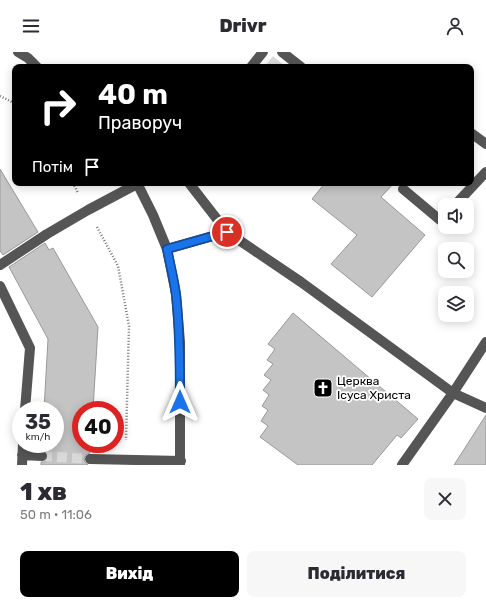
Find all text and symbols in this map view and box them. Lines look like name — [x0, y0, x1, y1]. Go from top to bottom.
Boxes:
icon: menu — [20, 15, 42, 37]
text: Drivr — [219, 15, 267, 37]
icon: person — [444, 15, 466, 37]
text: 40 m — [98, 78, 168, 111]
icon: right — [32, 80, 84, 132]
text: Праворуч — [98, 112, 182, 134]
icon: arrive — [81, 156, 103, 178]
text: Потім — [32, 158, 73, 176]
map controls — [438, 198, 474, 322]
button: sound — [438, 198, 474, 234]
pin — [210, 215, 244, 249]
icon: arrive — [216, 221, 238, 243]
button: search — [438, 242, 474, 278]
button: layers — [438, 286, 474, 322]
place label: Церква Ісуса Христа — [337, 374, 411, 402]
church icon: Церква Ісуса Христа — [312, 377, 334, 399]
position arrow — [159, 381, 201, 423]
speed limit sign: 40 — [72, 401, 124, 453]
text: 35 — [25, 410, 51, 434]
text: km/h — [26, 431, 50, 443]
text: 1 хв — [20, 478, 67, 506]
button: close — [424, 478, 466, 520]
text: 50 m · 11:06 — [20, 507, 92, 522]
button: Вихід — [20, 551, 239, 597]
button: Поділитися — [247, 551, 466, 597]

